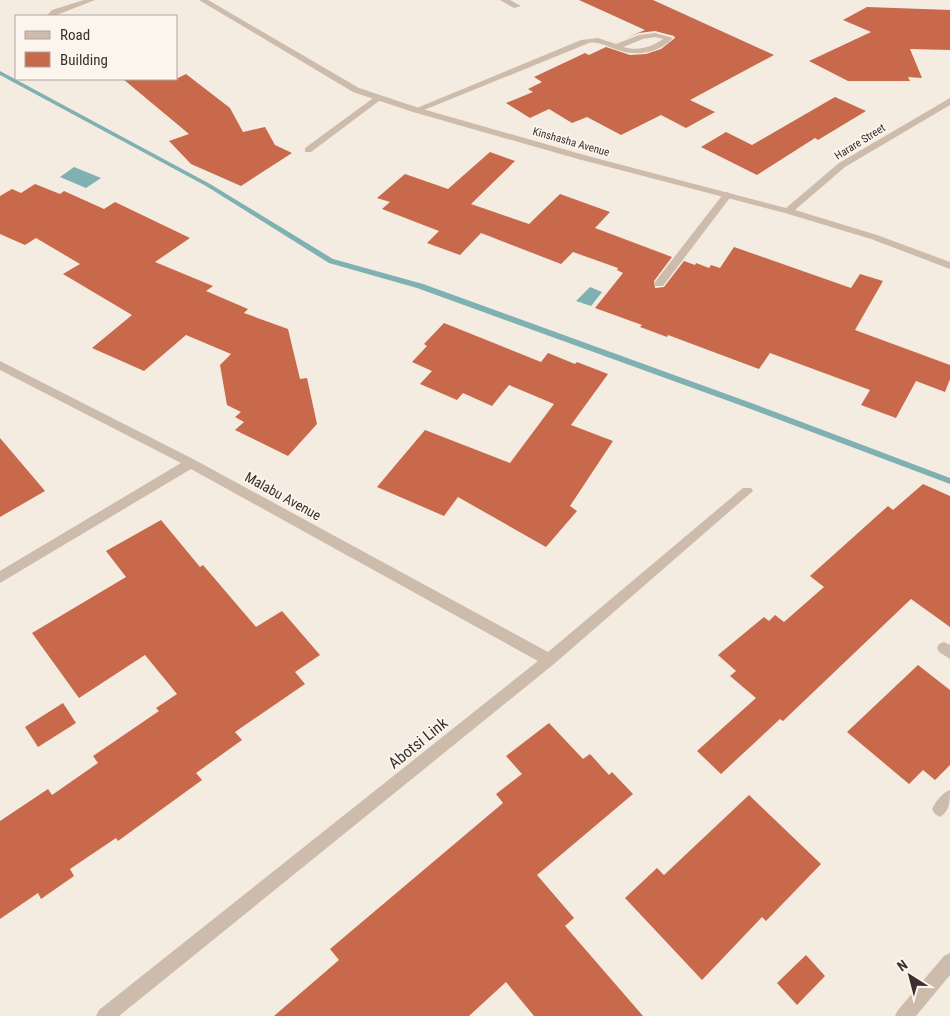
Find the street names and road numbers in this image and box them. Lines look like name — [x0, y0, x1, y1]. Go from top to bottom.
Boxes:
street label: Harare Street — [832, 121, 888, 163]
street label: Kinshasha Avenue — [531, 125, 611, 159]
street label: Malabu Avenue — [242, 469, 324, 524]
street label: Abotsi Link — [385, 713, 452, 773]

